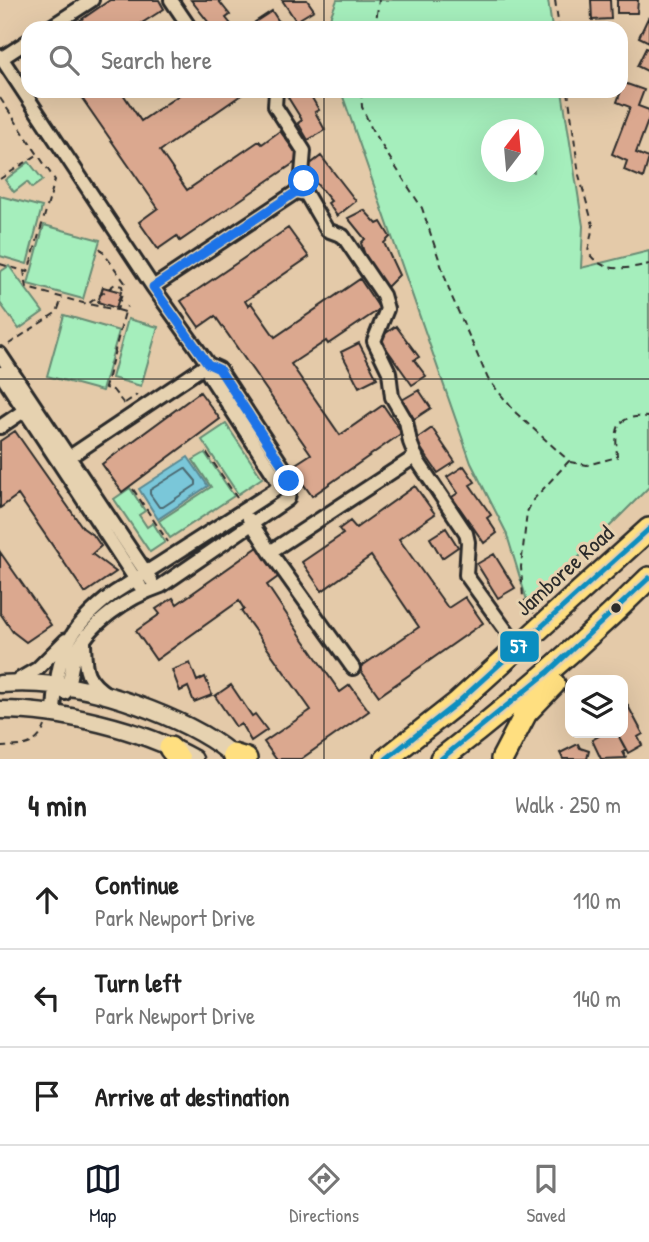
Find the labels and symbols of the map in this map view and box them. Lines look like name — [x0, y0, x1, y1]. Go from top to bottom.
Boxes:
north arrow — [481, 119, 544, 182]
route start — [288, 165, 319, 196]
route end — [273, 465, 304, 496]
street label: Jamboree Road — [508, 518, 620, 622]
unlabelled marker — [609, 601, 623, 615]
line badge: 57 — [499, 630, 540, 663]
text: 57 — [510, 633, 528, 659]

